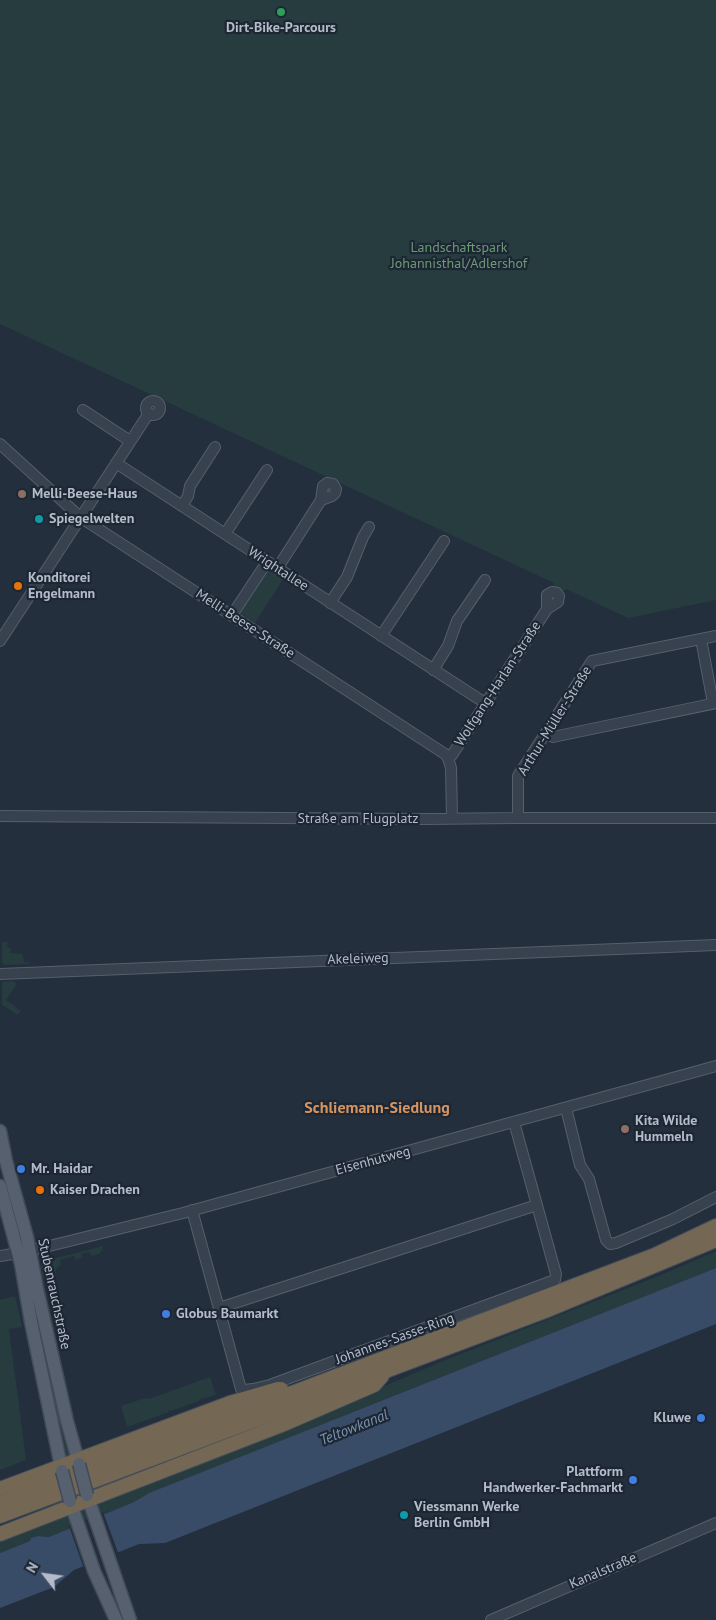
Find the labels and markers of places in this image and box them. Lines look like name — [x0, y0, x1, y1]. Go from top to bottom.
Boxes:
marker: Dirt-Bike-Parcours — [275, 6, 287, 18]
place label: Dirt-Bike-Parcours — [226, 20, 336, 36]
place label: Melli-Beese-Haus — [32, 486, 137, 502]
marker: Melli-Beese-Haus — [16, 488, 28, 500]
place label: Spiegelwelten — [49, 511, 134, 527]
marker: Spiegelwelten — [33, 513, 45, 525]
place label: Konditorei Engelmann — [28, 570, 95, 602]
marker: Konditorei Engelmann — [12, 580, 24, 592]
place label: Kita Wilde Hummeln — [635, 1113, 697, 1146]
marker: Kita Wilde Hummeln — [619, 1123, 631, 1135]
place label: Mr. Haidar — [31, 1161, 92, 1177]
marker: Mr. Haidar — [15, 1163, 27, 1175]
place label: Kaiser Drachen — [50, 1182, 140, 1198]
marker: Kaiser Drachen — [34, 1184, 46, 1196]
place label: Globus Baumarkt — [176, 1306, 278, 1322]
marker: Globus Baumarkt — [160, 1308, 172, 1320]
place label: Kluwe — [654, 1410, 691, 1426]
marker: Kluwe — [695, 1412, 707, 1424]
place label: Plattform Handwerker-Fachmarkt — [483, 1464, 623, 1496]
marker: Plattform Handwerker-Fachmarkt — [627, 1474, 639, 1486]
place label: Viessmann Werke Berlin GmbH — [414, 1499, 519, 1531]
marker: Viessmann Werke Berlin GmbH — [398, 1509, 410, 1521]

